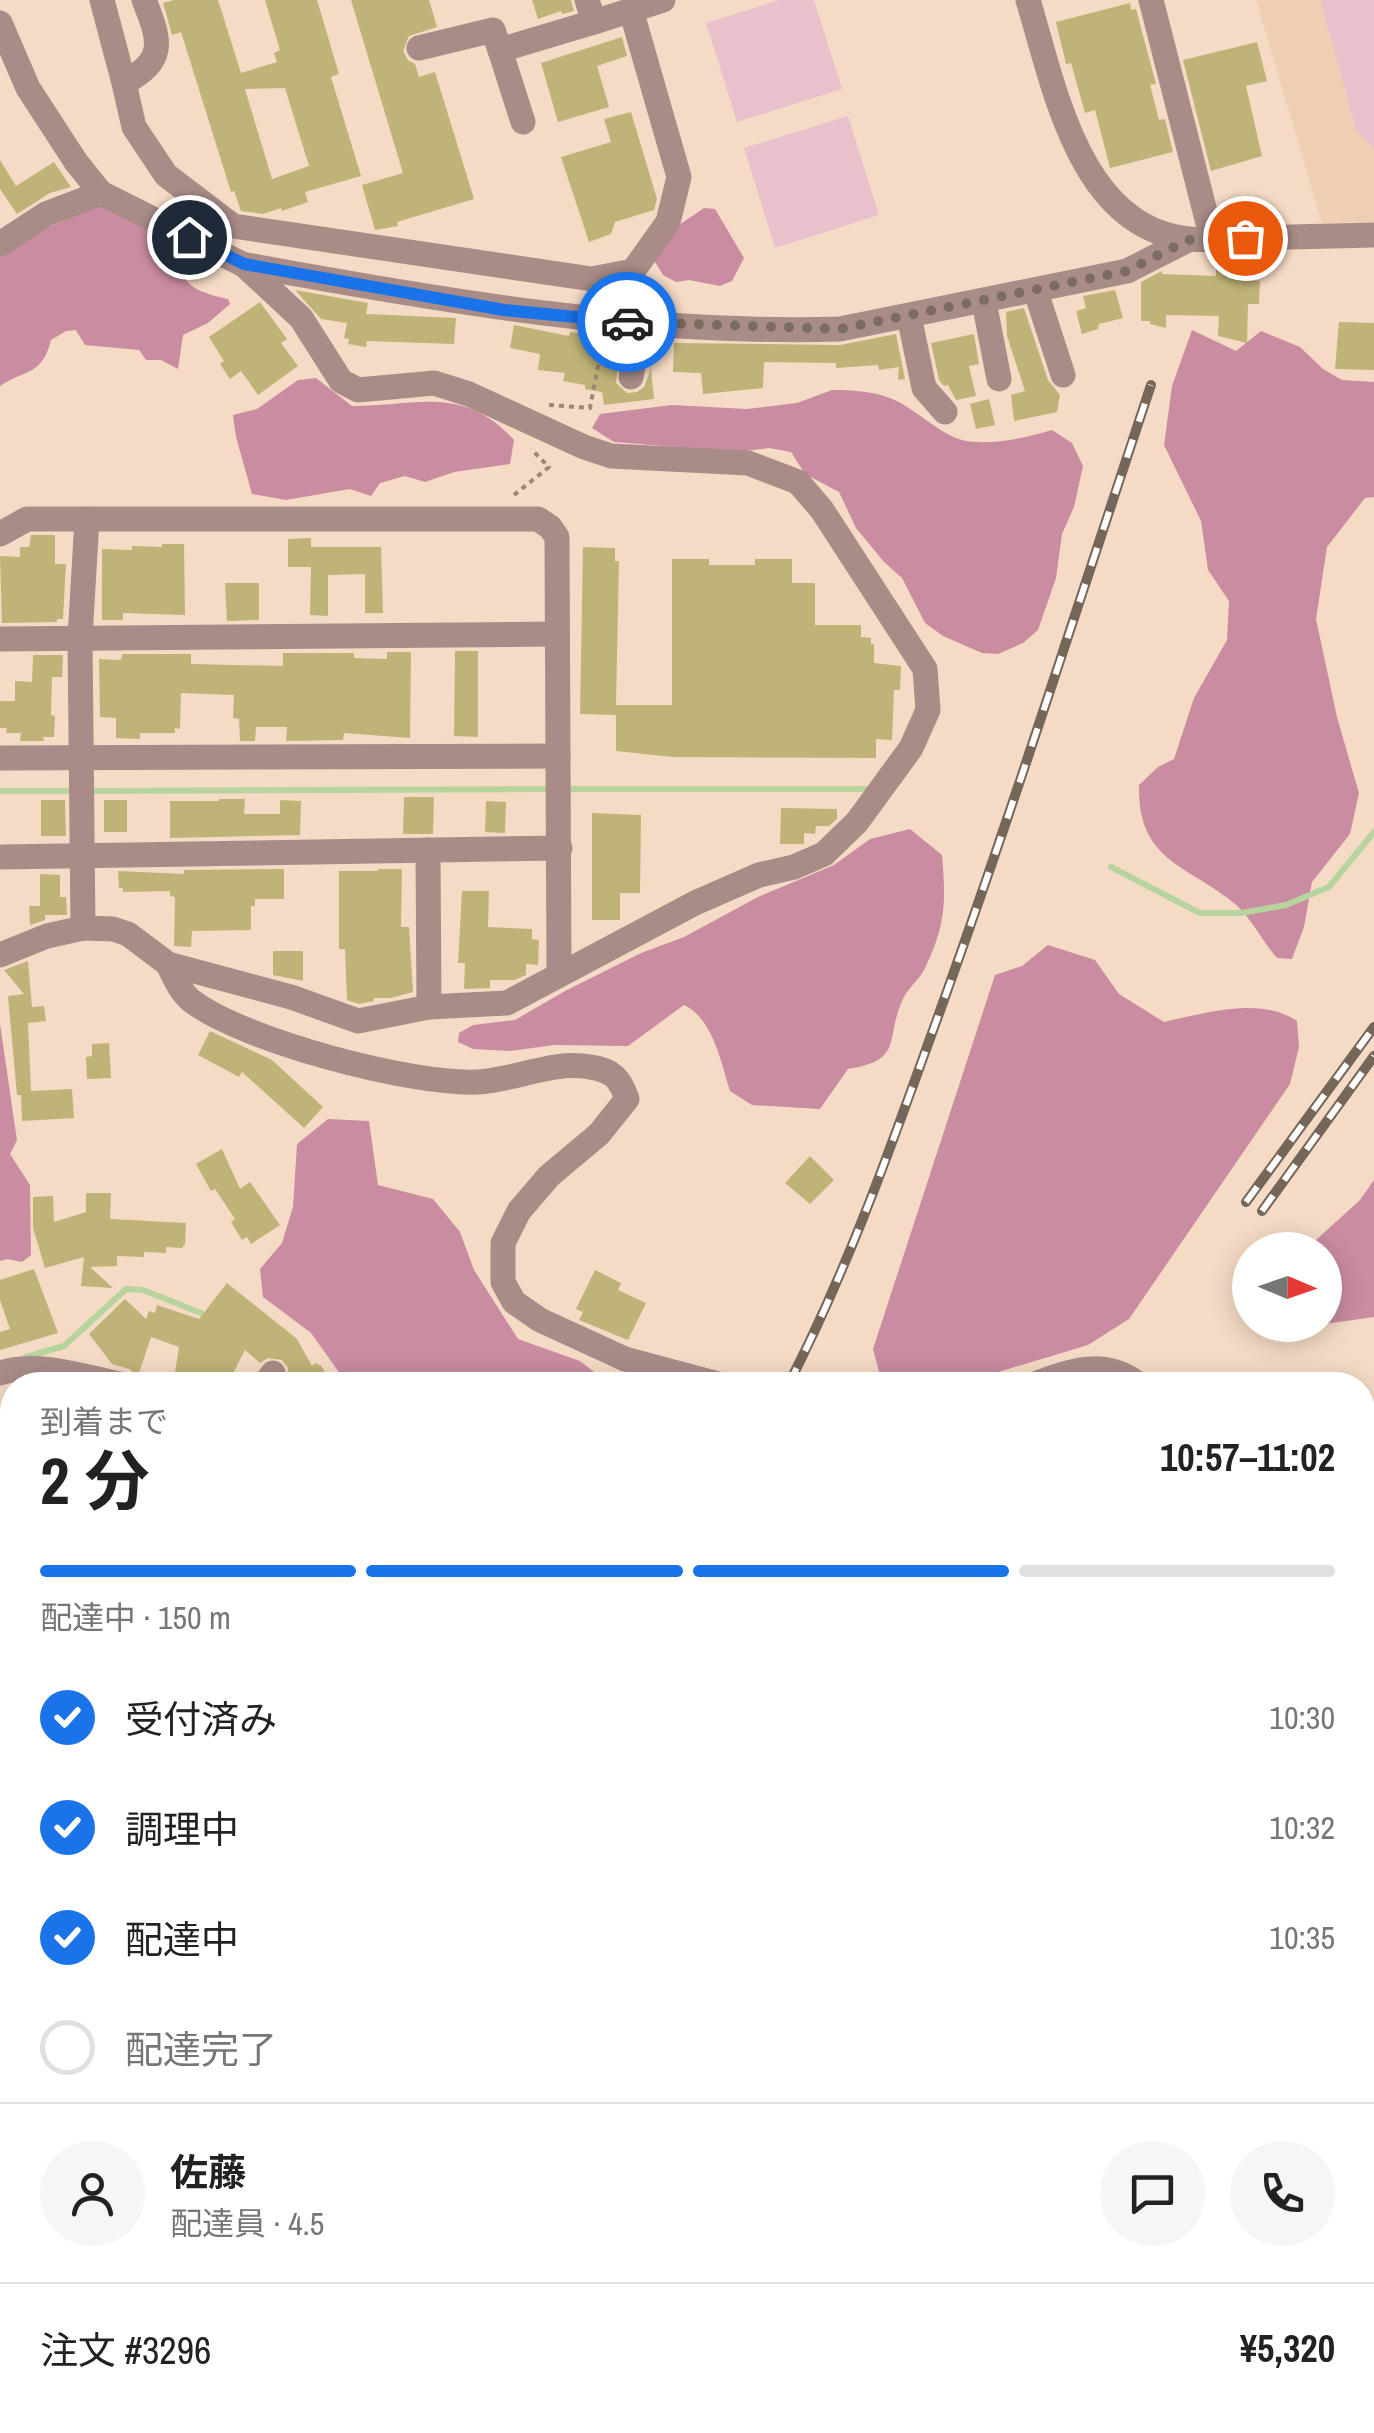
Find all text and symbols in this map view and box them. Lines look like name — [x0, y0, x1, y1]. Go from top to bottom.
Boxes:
pin — [147, 195, 232, 280]
pin — [1203, 196, 1288, 281]
icon: home — [162, 210, 217, 265]
icon: bag — [1218, 211, 1273, 266]
courier — [577, 272, 677, 372]
icon: car — [600, 295, 655, 350]
north arrow — [1232, 1232, 1342, 1342]
map controls — [1232, 1232, 1342, 1342]
text: 到着まで — [40, 1400, 168, 1443]
text: 10:57–11:02 — [1160, 1432, 1335, 1483]
text: 2 分 — [40, 1437, 149, 1524]
text: 配達中 · 150 m — [40, 1596, 231, 1639]
icon: check — [40, 1690, 95, 1745]
text: 受付済み — [125, 1694, 277, 1745]
text: 10:30 — [1269, 1696, 1335, 1739]
icon: check — [40, 1800, 95, 1855]
text: 調理中 — [125, 1804, 239, 1855]
text: 10:32 — [1269, 1806, 1335, 1849]
icon: check — [40, 1910, 95, 1965]
text: 配達中 — [125, 1914, 239, 1965]
text: 10:35 — [1269, 1916, 1335, 1959]
text: 配達完了 — [125, 2024, 277, 2075]
button: person — [40, 2141, 145, 2246]
button: chat — [1100, 2141, 1205, 2246]
button: phone — [1230, 2141, 1335, 2246]
text: 佐藤 — [170, 2147, 246, 2198]
text: 配達員 · 4.5 — [170, 2202, 324, 2245]
text: ¥5,320 — [1240, 2323, 1335, 2374]
text: 注文 #3296 — [40, 2325, 211, 2376]

